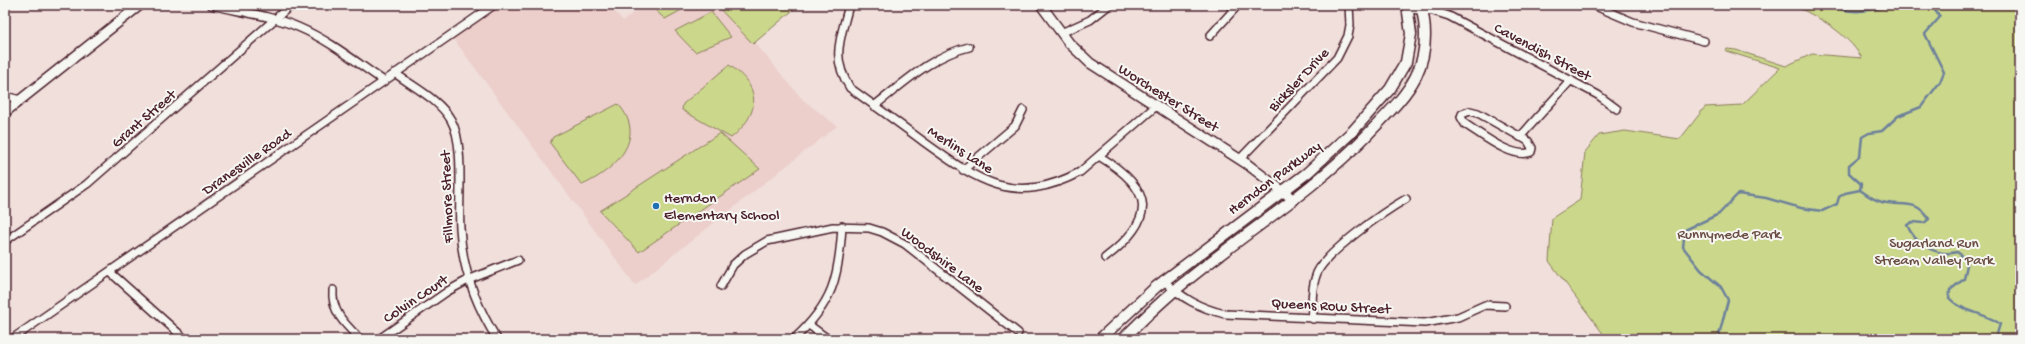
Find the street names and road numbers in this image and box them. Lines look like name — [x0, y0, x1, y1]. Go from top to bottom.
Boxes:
street label: Cavendish Street — [1491, 20, 1595, 87]
street label: Bicksler Drive — [1265, 44, 1334, 117]
street label: Worchester Street — [1114, 61, 1223, 138]
street label: Grant Street — [108, 85, 182, 153]
street label: Merlins Lane — [924, 123, 996, 179]
street label: Dranesville Road — [198, 125, 296, 201]
street label: Herndon Parkway — [1225, 137, 1326, 219]
street label: Fillmore Street — [437, 148, 459, 245]
street label: Woodshire Lane — [897, 224, 987, 298]
street label: Colvin Court — [380, 270, 453, 328]
street label: Queens Row Street — [1271, 295, 1393, 319]

